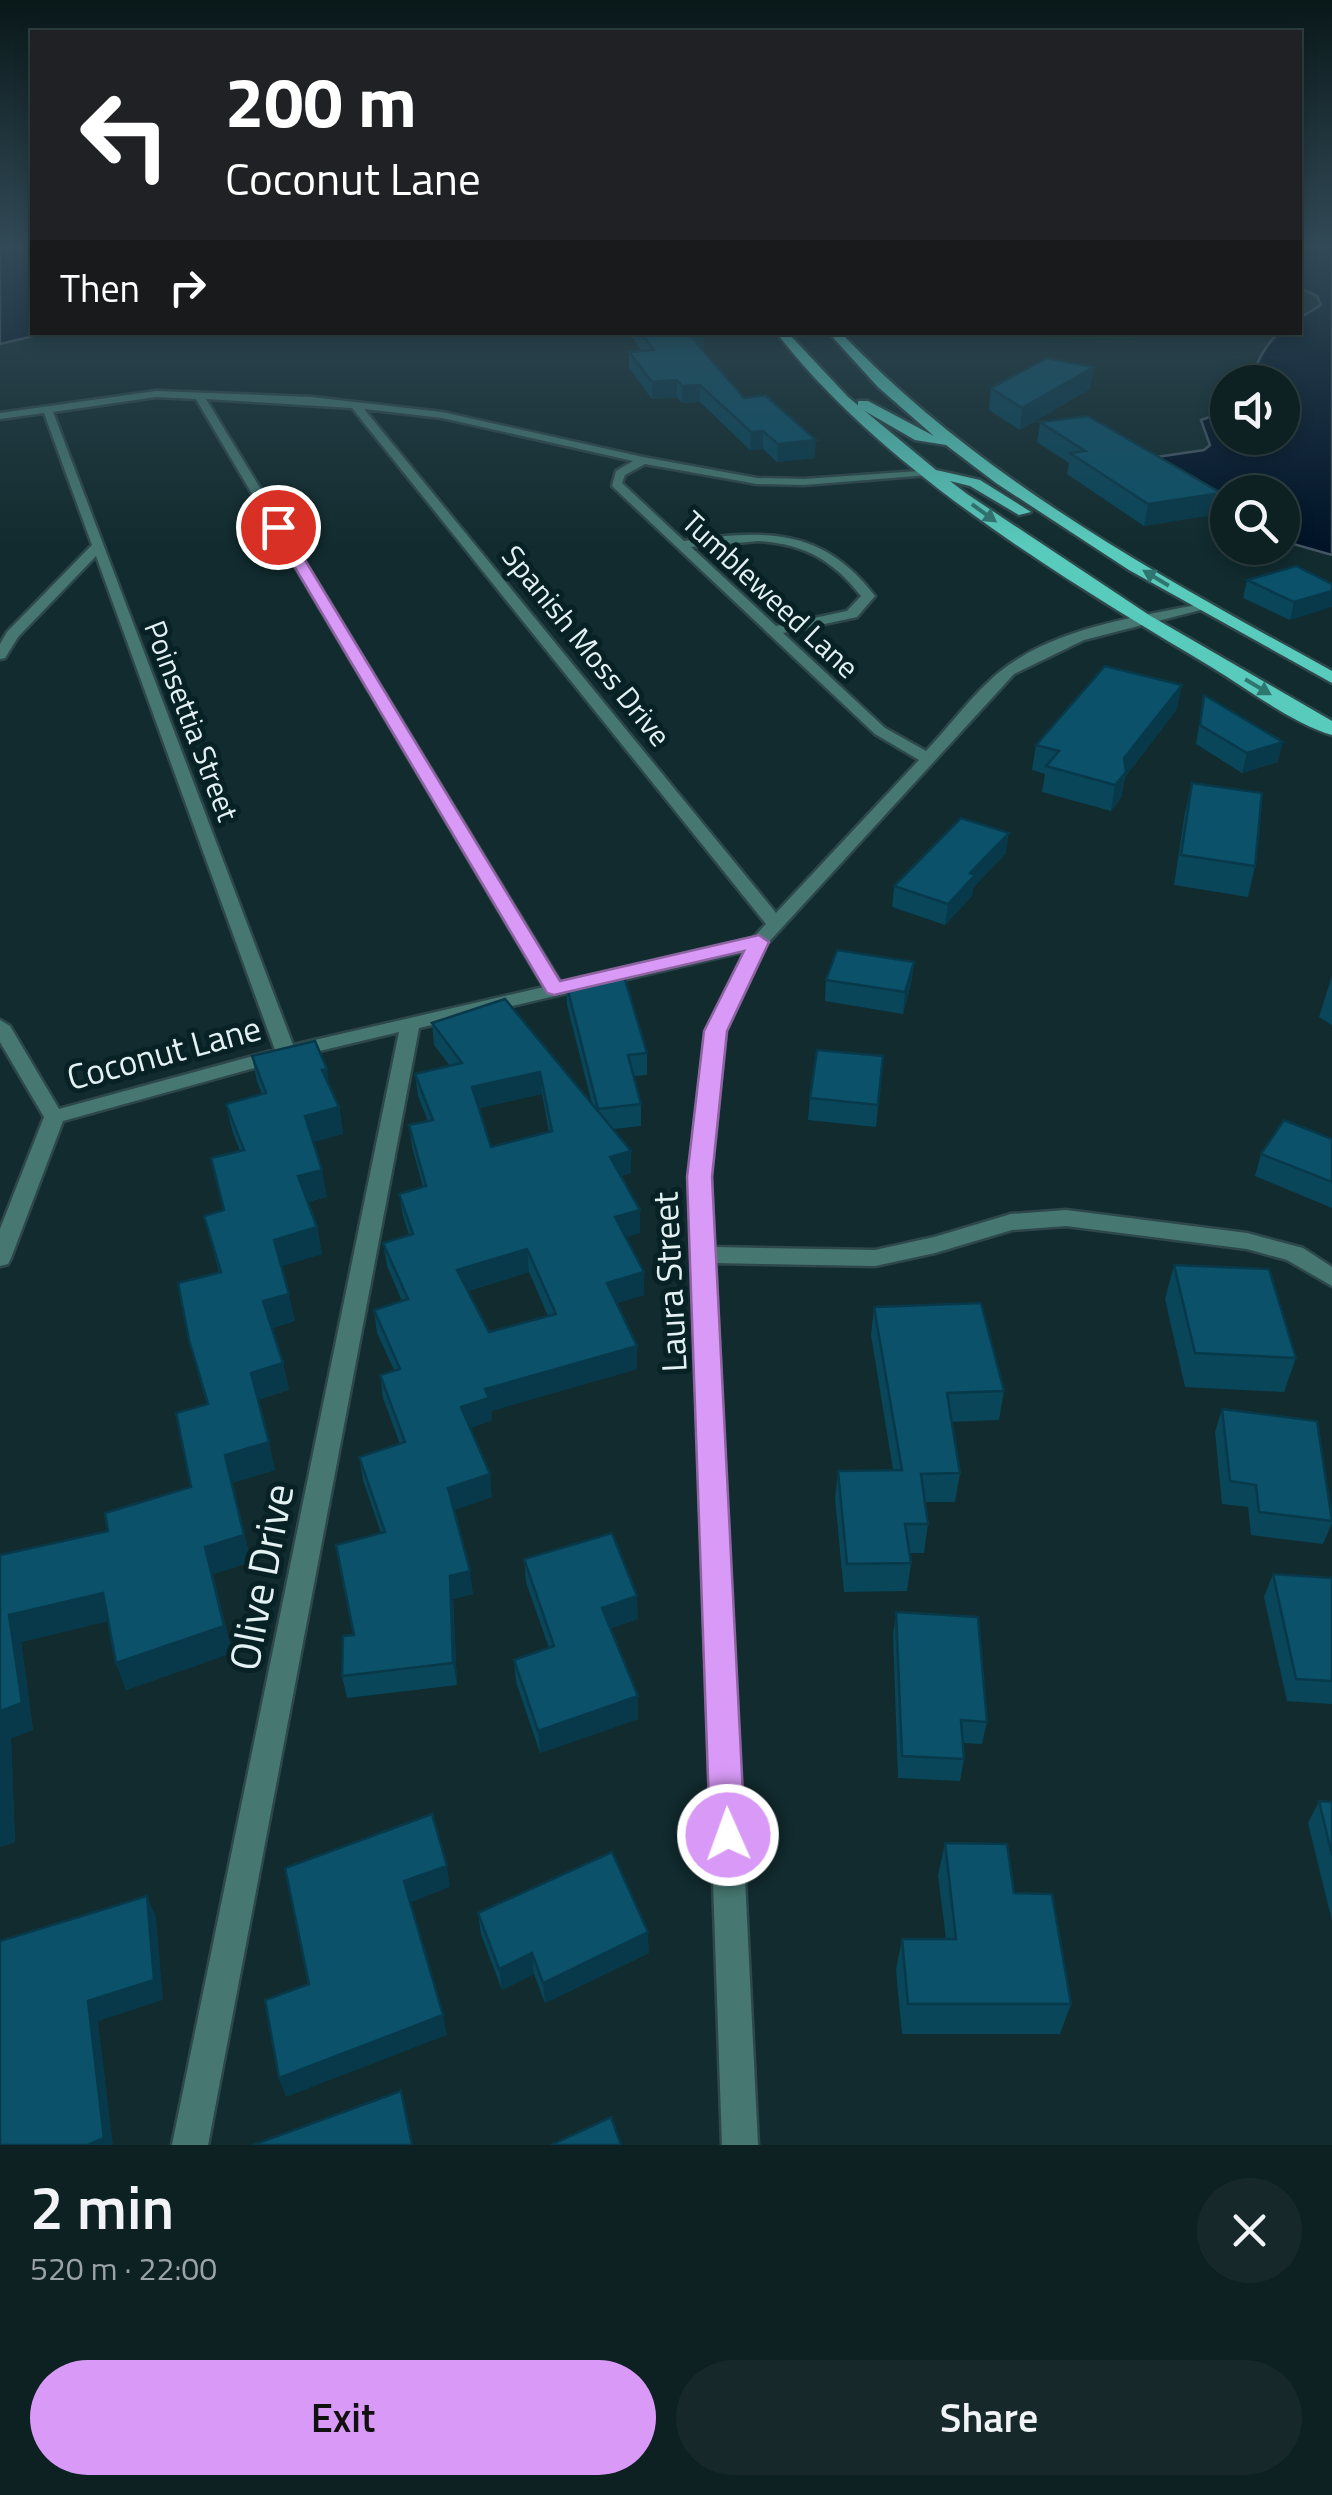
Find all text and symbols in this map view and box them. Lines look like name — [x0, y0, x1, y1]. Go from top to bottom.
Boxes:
text: 200 m — [225, 48, 417, 154]
icon: left — [60, 70, 190, 200]
text: Coconut Lane — [225, 144, 481, 212]
text: Then — [60, 259, 140, 317]
icon: right — [160, 260, 215, 315]
map controls — [1210, 365, 1300, 565]
button: sound — [1210, 365, 1300, 455]
button: search — [1210, 475, 1300, 565]
pin — [236, 485, 321, 570]
icon: arrive — [251, 500, 306, 555]
street label: Tumbleweed Lane — [672, 500, 870, 689]
one-way arrow — [971, 502, 997, 522]
street label: Spanish Moss Drive — [491, 535, 683, 756]
one-way arrow — [1142, 570, 1170, 587]
street label: Poinsettia Street — [133, 614, 252, 828]
one-way arrow — [1244, 678, 1272, 695]
street label: Coconut Lane — [61, 1000, 267, 1104]
street label: Laura Street — [637, 1191, 701, 1374]
street label: Olive Drive — [211, 1478, 309, 1676]
position arrow — [676, 1783, 780, 1887]
text: 2 min — [30, 2161, 174, 2252]
button: close — [1197, 2178, 1302, 2283]
text: 520 m · 22:00 — [30, 2244, 217, 2292]
button: Exit — [30, 2360, 656, 2475]
button: Share — [676, 2360, 1302, 2475]

